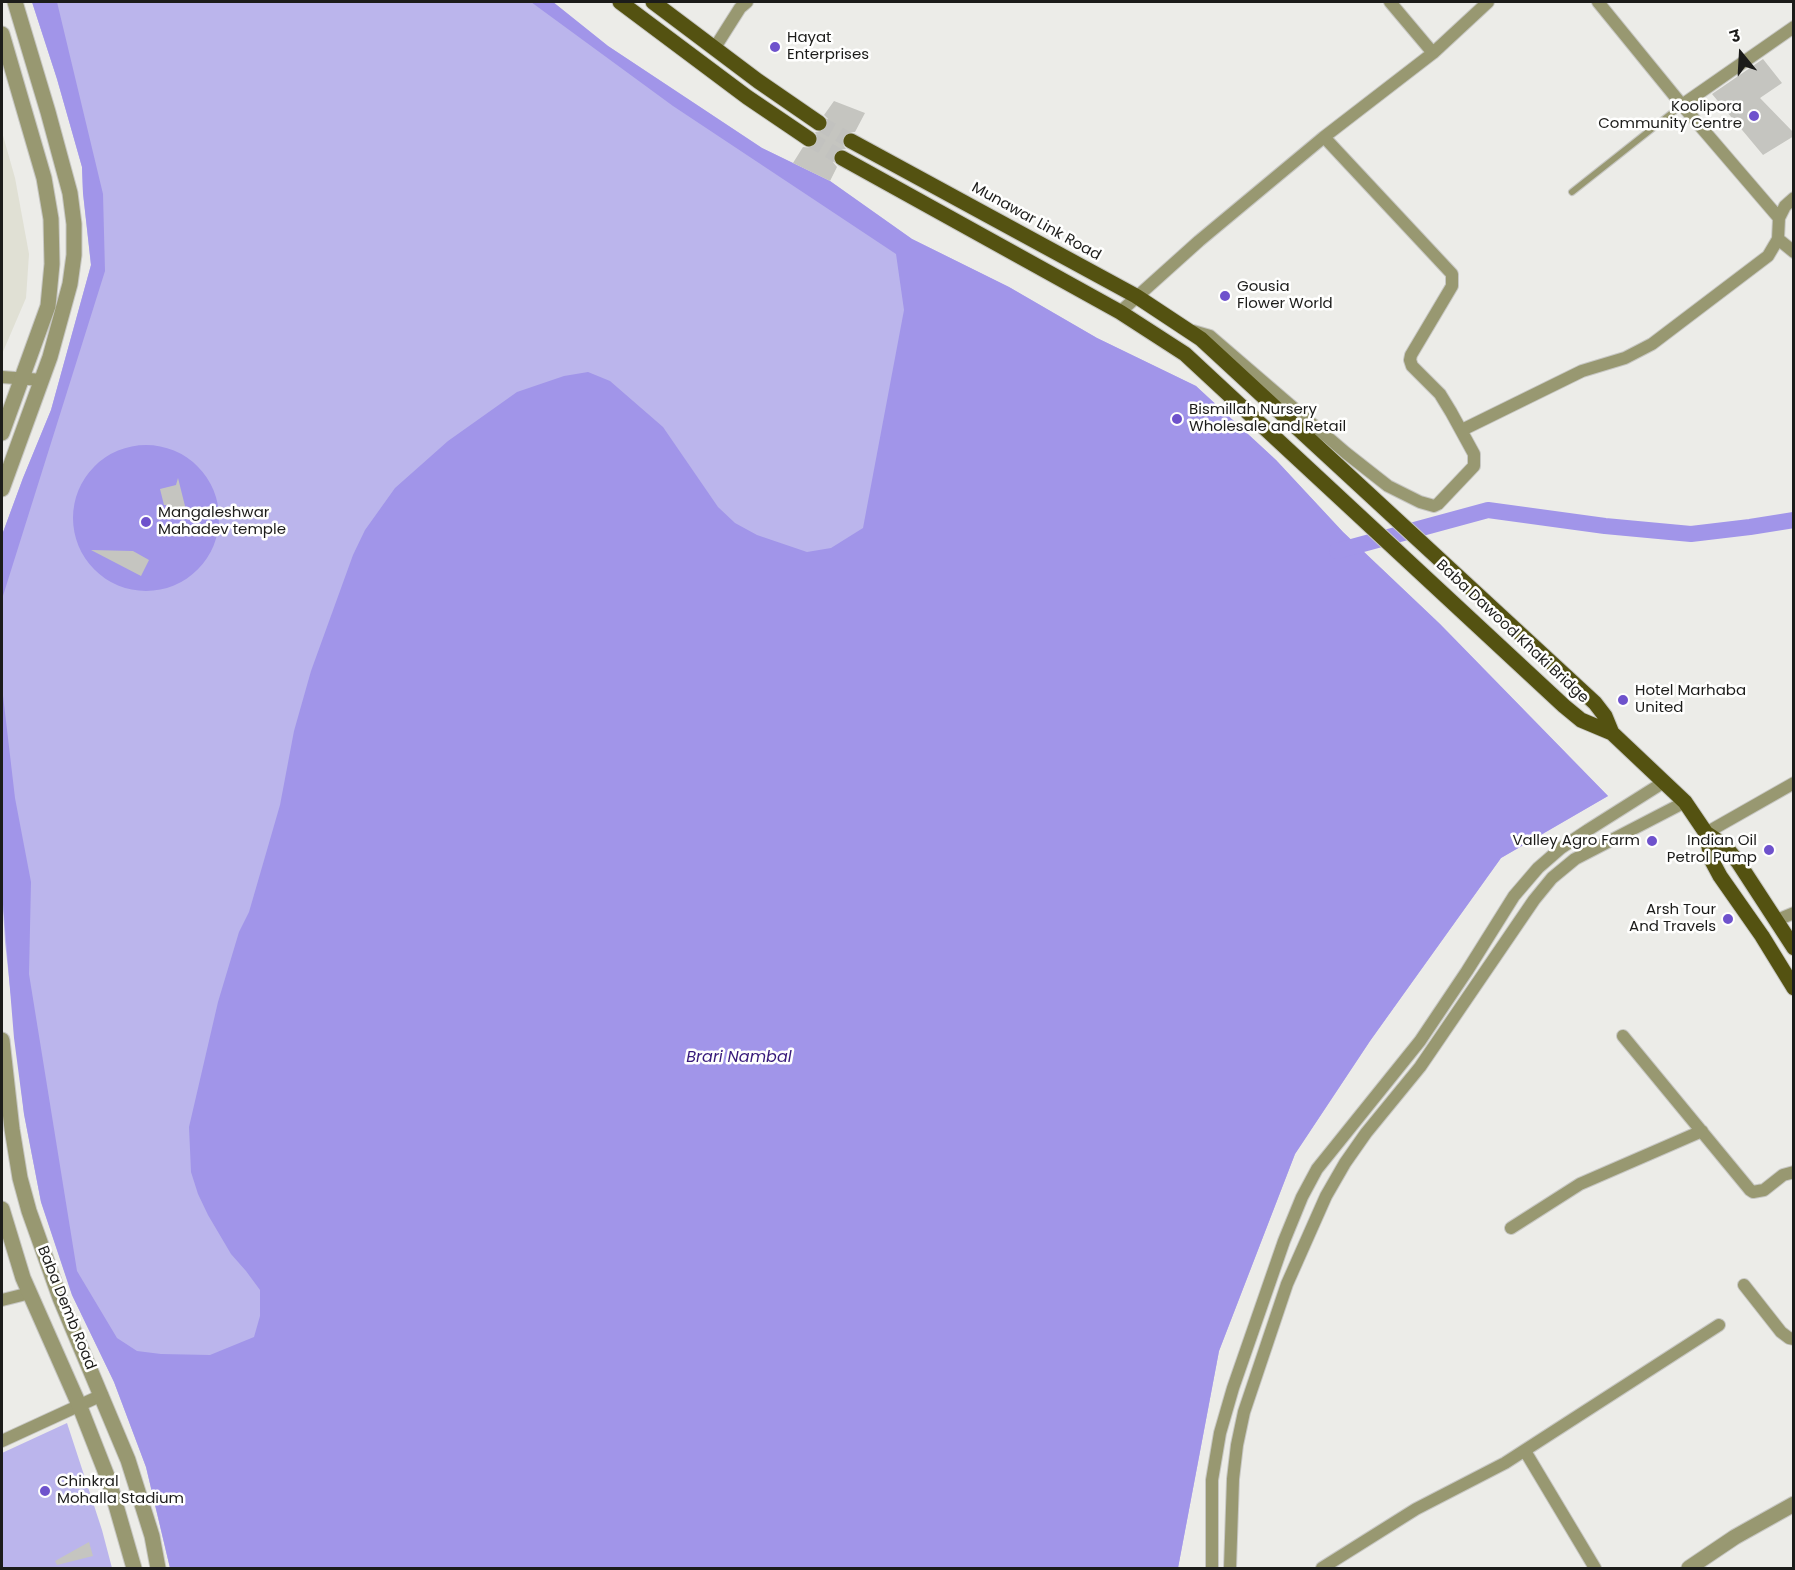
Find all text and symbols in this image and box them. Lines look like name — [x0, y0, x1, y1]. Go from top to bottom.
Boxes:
north arrow — [1711, 24, 1771, 84]
text: उ — [1727, 24, 1743, 49]
place label: Hayat Enterprises — [787, 29, 869, 64]
marker: Hayat Enterprises — [768, 40, 782, 54]
place label: Koolipora Community Centre — [1598, 98, 1742, 133]
marker: Koolipora Community Centre — [1747, 109, 1761, 123]
street label: Munawar Link Road — [968, 179, 1104, 265]
place label: Gousia Flower World — [1237, 278, 1333, 313]
marker: Gousia Flower World — [1218, 289, 1232, 303]
place label: Bismillah Nursery Wholesale and Retail — [1189, 401, 1346, 436]
marker: Bismillah Nursery Wholesale and Retail — [1170, 412, 1184, 426]
place label: Mangaleshwar Mahadev temple — [158, 504, 286, 539]
marker: Mangaleshwar Mahadev temple — [139, 515, 153, 529]
street label: Baba Dawood Khaki Bridge — [1432, 556, 1592, 708]
place label: Hotel Marhaba United — [1635, 682, 1746, 717]
marker: Hotel Marhaba United — [1616, 693, 1630, 707]
place label: Valley Agro Farm — [1512, 832, 1640, 850]
place label: Indian Oil Petrol Pump — [1667, 832, 1757, 867]
marker: Valley Agro Farm — [1645, 834, 1659, 848]
marker: Indian Oil Petrol Pump — [1762, 843, 1776, 857]
place label: Arsh Tour And Travels — [1629, 901, 1716, 936]
marker: Arsh Tour And Travels — [1721, 912, 1735, 926]
water label: Brari Nambal — [686, 1048, 792, 1068]
street label: Baba Demb Road — [33, 1243, 99, 1373]
place label: Chinkral Mohalla Stadium — [57, 1473, 184, 1508]
marker: Chinkral Mohalla Stadium — [38, 1484, 52, 1498]

